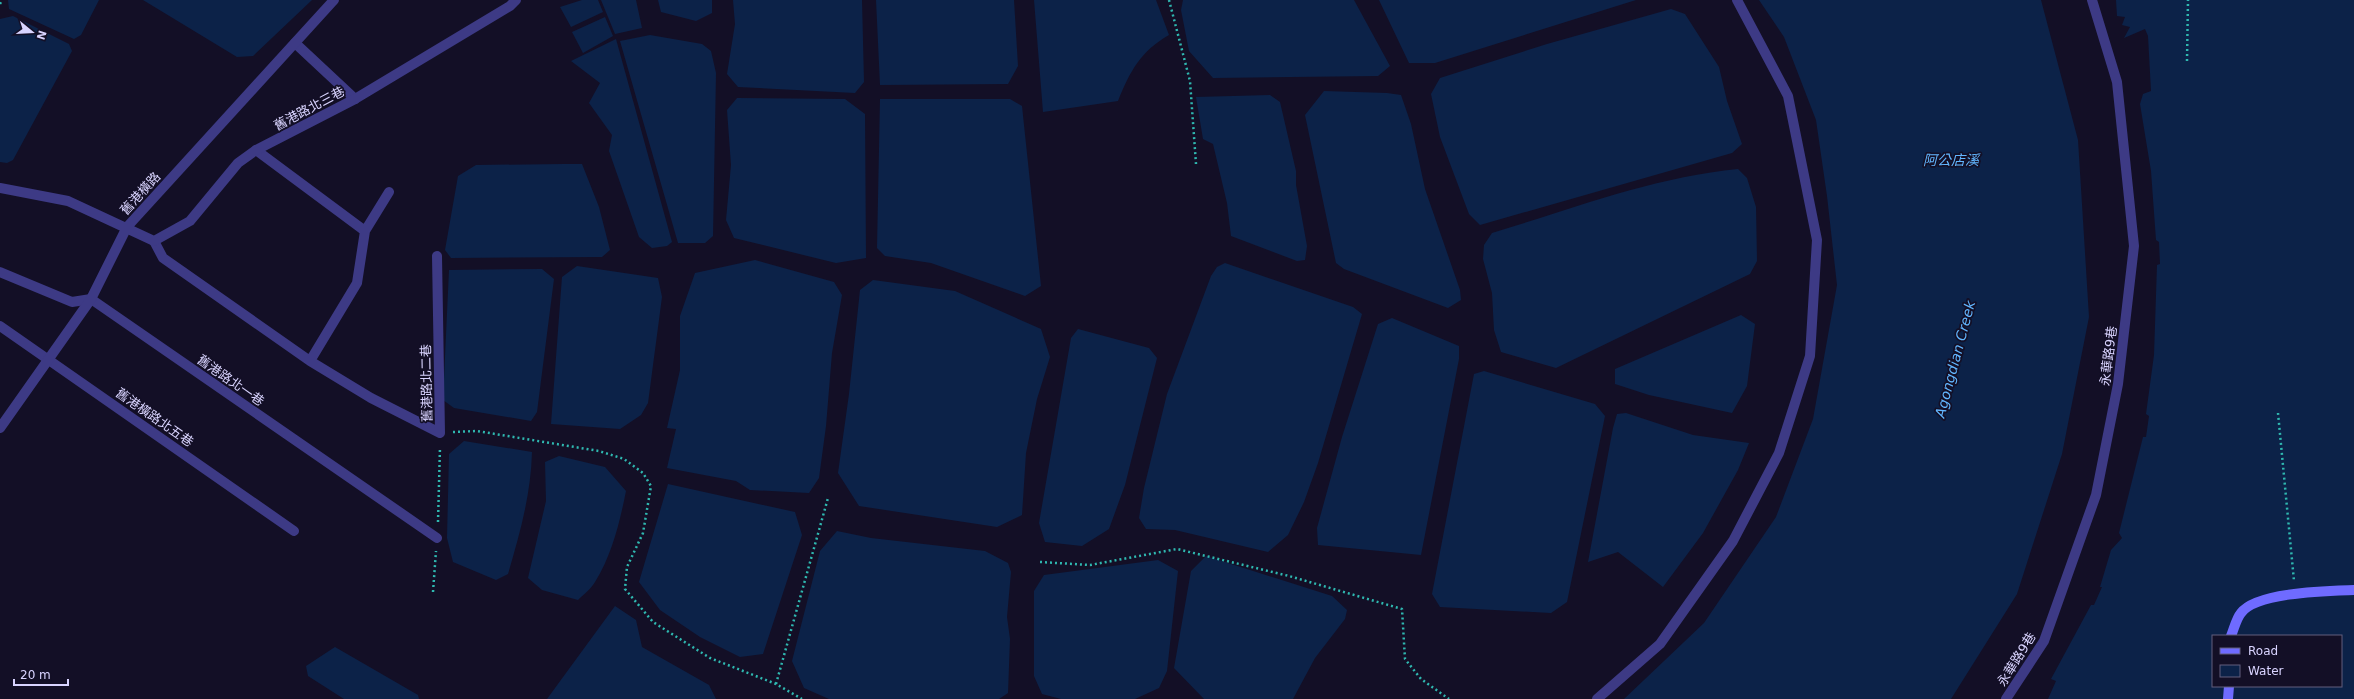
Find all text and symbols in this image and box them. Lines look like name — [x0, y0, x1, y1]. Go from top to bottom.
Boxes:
north arrow — [12, 12, 52, 52]
text: N — [33, 29, 49, 41]
street label: 舊港路北三巷 — [271, 84, 347, 133]
water label: 阿公店溪 — [1923, 152, 1981, 168]
street label: 舊港橫路 — [117, 169, 163, 218]
water label: Agongdian Creek — [1931, 298, 1979, 420]
street label: 永華路9巷 — [2097, 325, 2120, 387]
street label: 舊港路北二巷 — [418, 344, 435, 422]
street label: 舊港路北一巷 — [194, 352, 267, 409]
street label: 舊港橫路北五巷 — [113, 385, 196, 450]
street label: 永華路9巷 — [1994, 630, 2039, 689]
legend — [2212, 635, 2342, 687]
text: Road — [2248, 644, 2278, 658]
scale bar — [14, 661, 68, 687]
text: Water — [2248, 664, 2284, 678]
text: 20 m — [20, 668, 51, 682]

